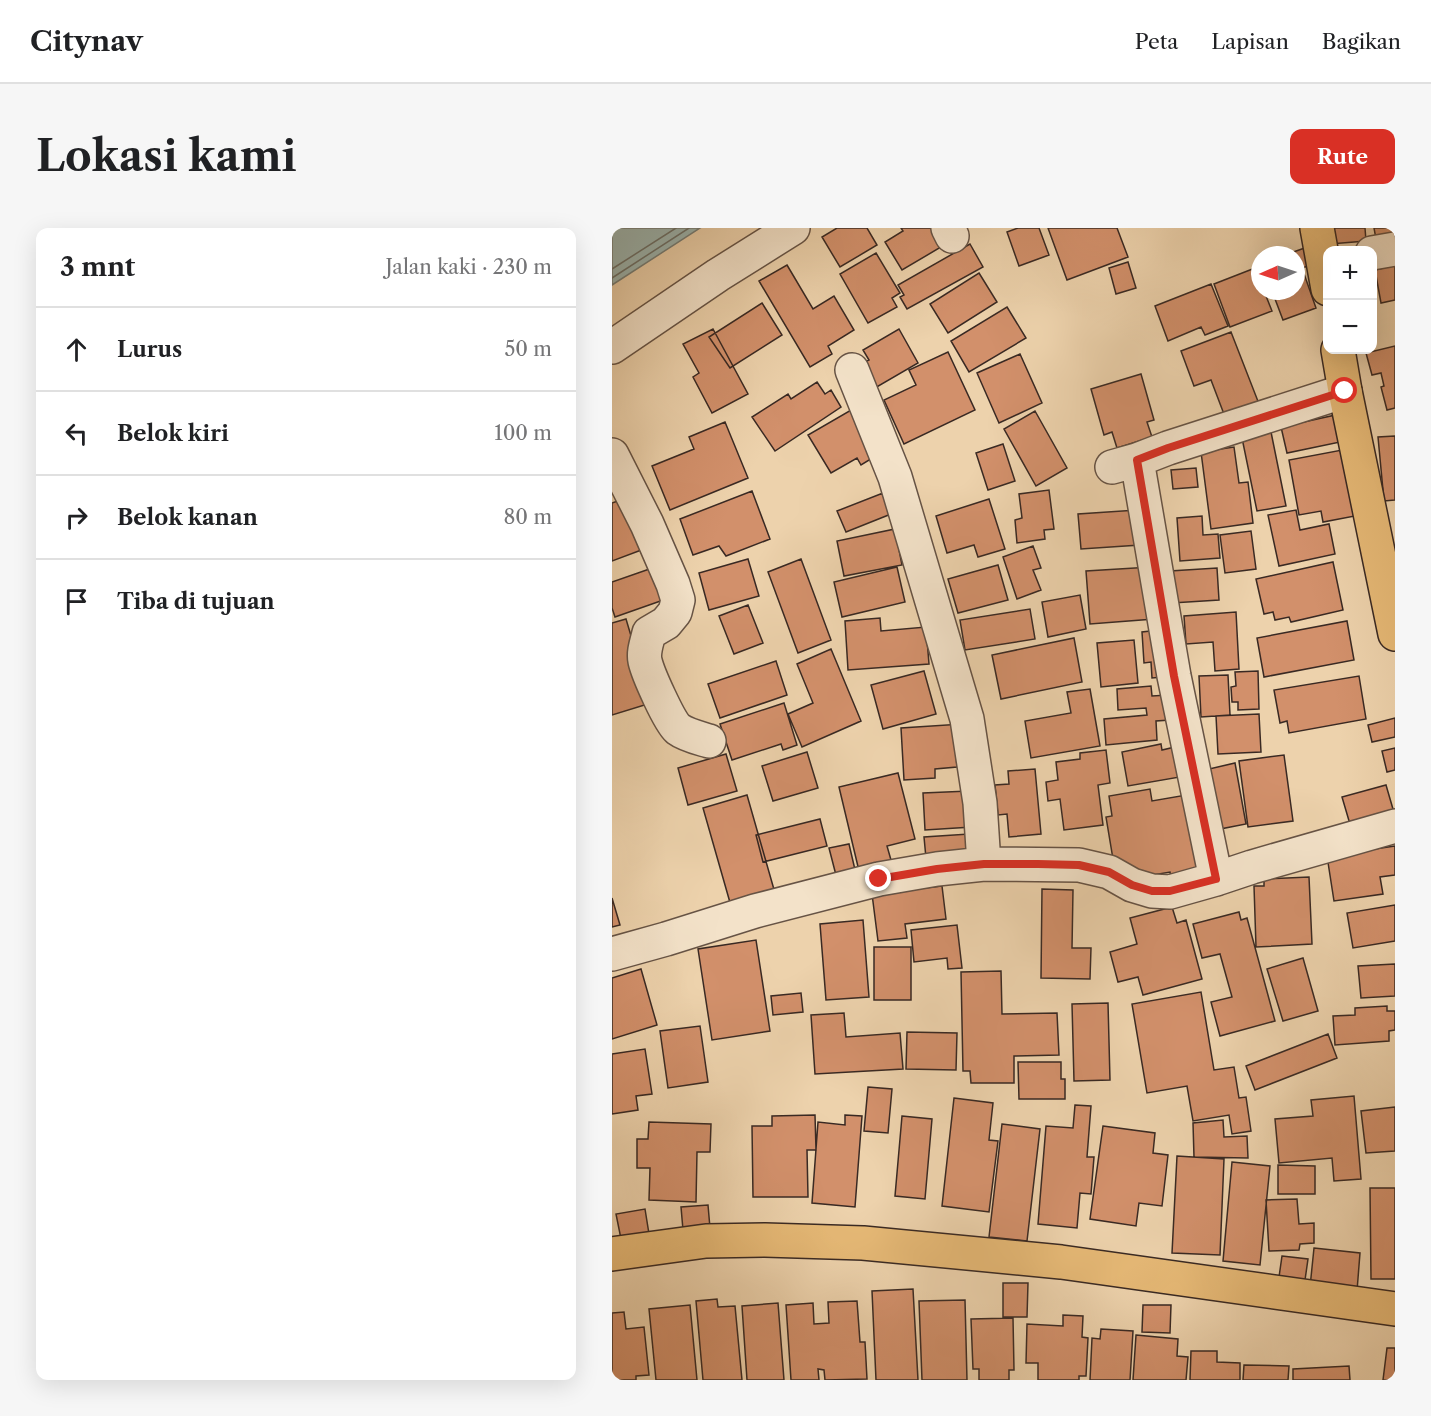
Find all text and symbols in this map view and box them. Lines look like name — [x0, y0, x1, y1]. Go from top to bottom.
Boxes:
text: Citynav — [30, 24, 143, 58]
text: Peta — [1135, 29, 1178, 54]
text: Lapisan — [1211, 29, 1289, 54]
text: Bagikan — [1322, 29, 1401, 54]
button: Rute — [1290, 129, 1395, 184]
text: Lokasi kami — [36, 130, 297, 182]
north arrow — [1251, 246, 1305, 300]
map controls — [1323, 246, 1377, 354]
button: + — [1323, 246, 1377, 300]
text: 3 mnt — [60, 251, 135, 283]
text: Jalan kaki · 230 m — [386, 255, 552, 279]
button: − — [1323, 300, 1377, 354]
icon: ahead — [60, 333, 93, 366]
text: Lurus — [117, 336, 182, 363]
text: 50 m — [505, 337, 552, 361]
route start — [1331, 377, 1357, 403]
icon: left — [60, 417, 93, 450]
text: Belok kiri — [117, 420, 229, 447]
text: 100 m — [494, 421, 552, 445]
icon: right — [60, 501, 93, 534]
text: Belok kanan — [117, 504, 258, 531]
text: 80 m — [504, 505, 552, 529]
icon: arrive — [60, 585, 93, 618]
text: Tiba di tujuan — [117, 588, 275, 615]
route end — [865, 865, 891, 891]

